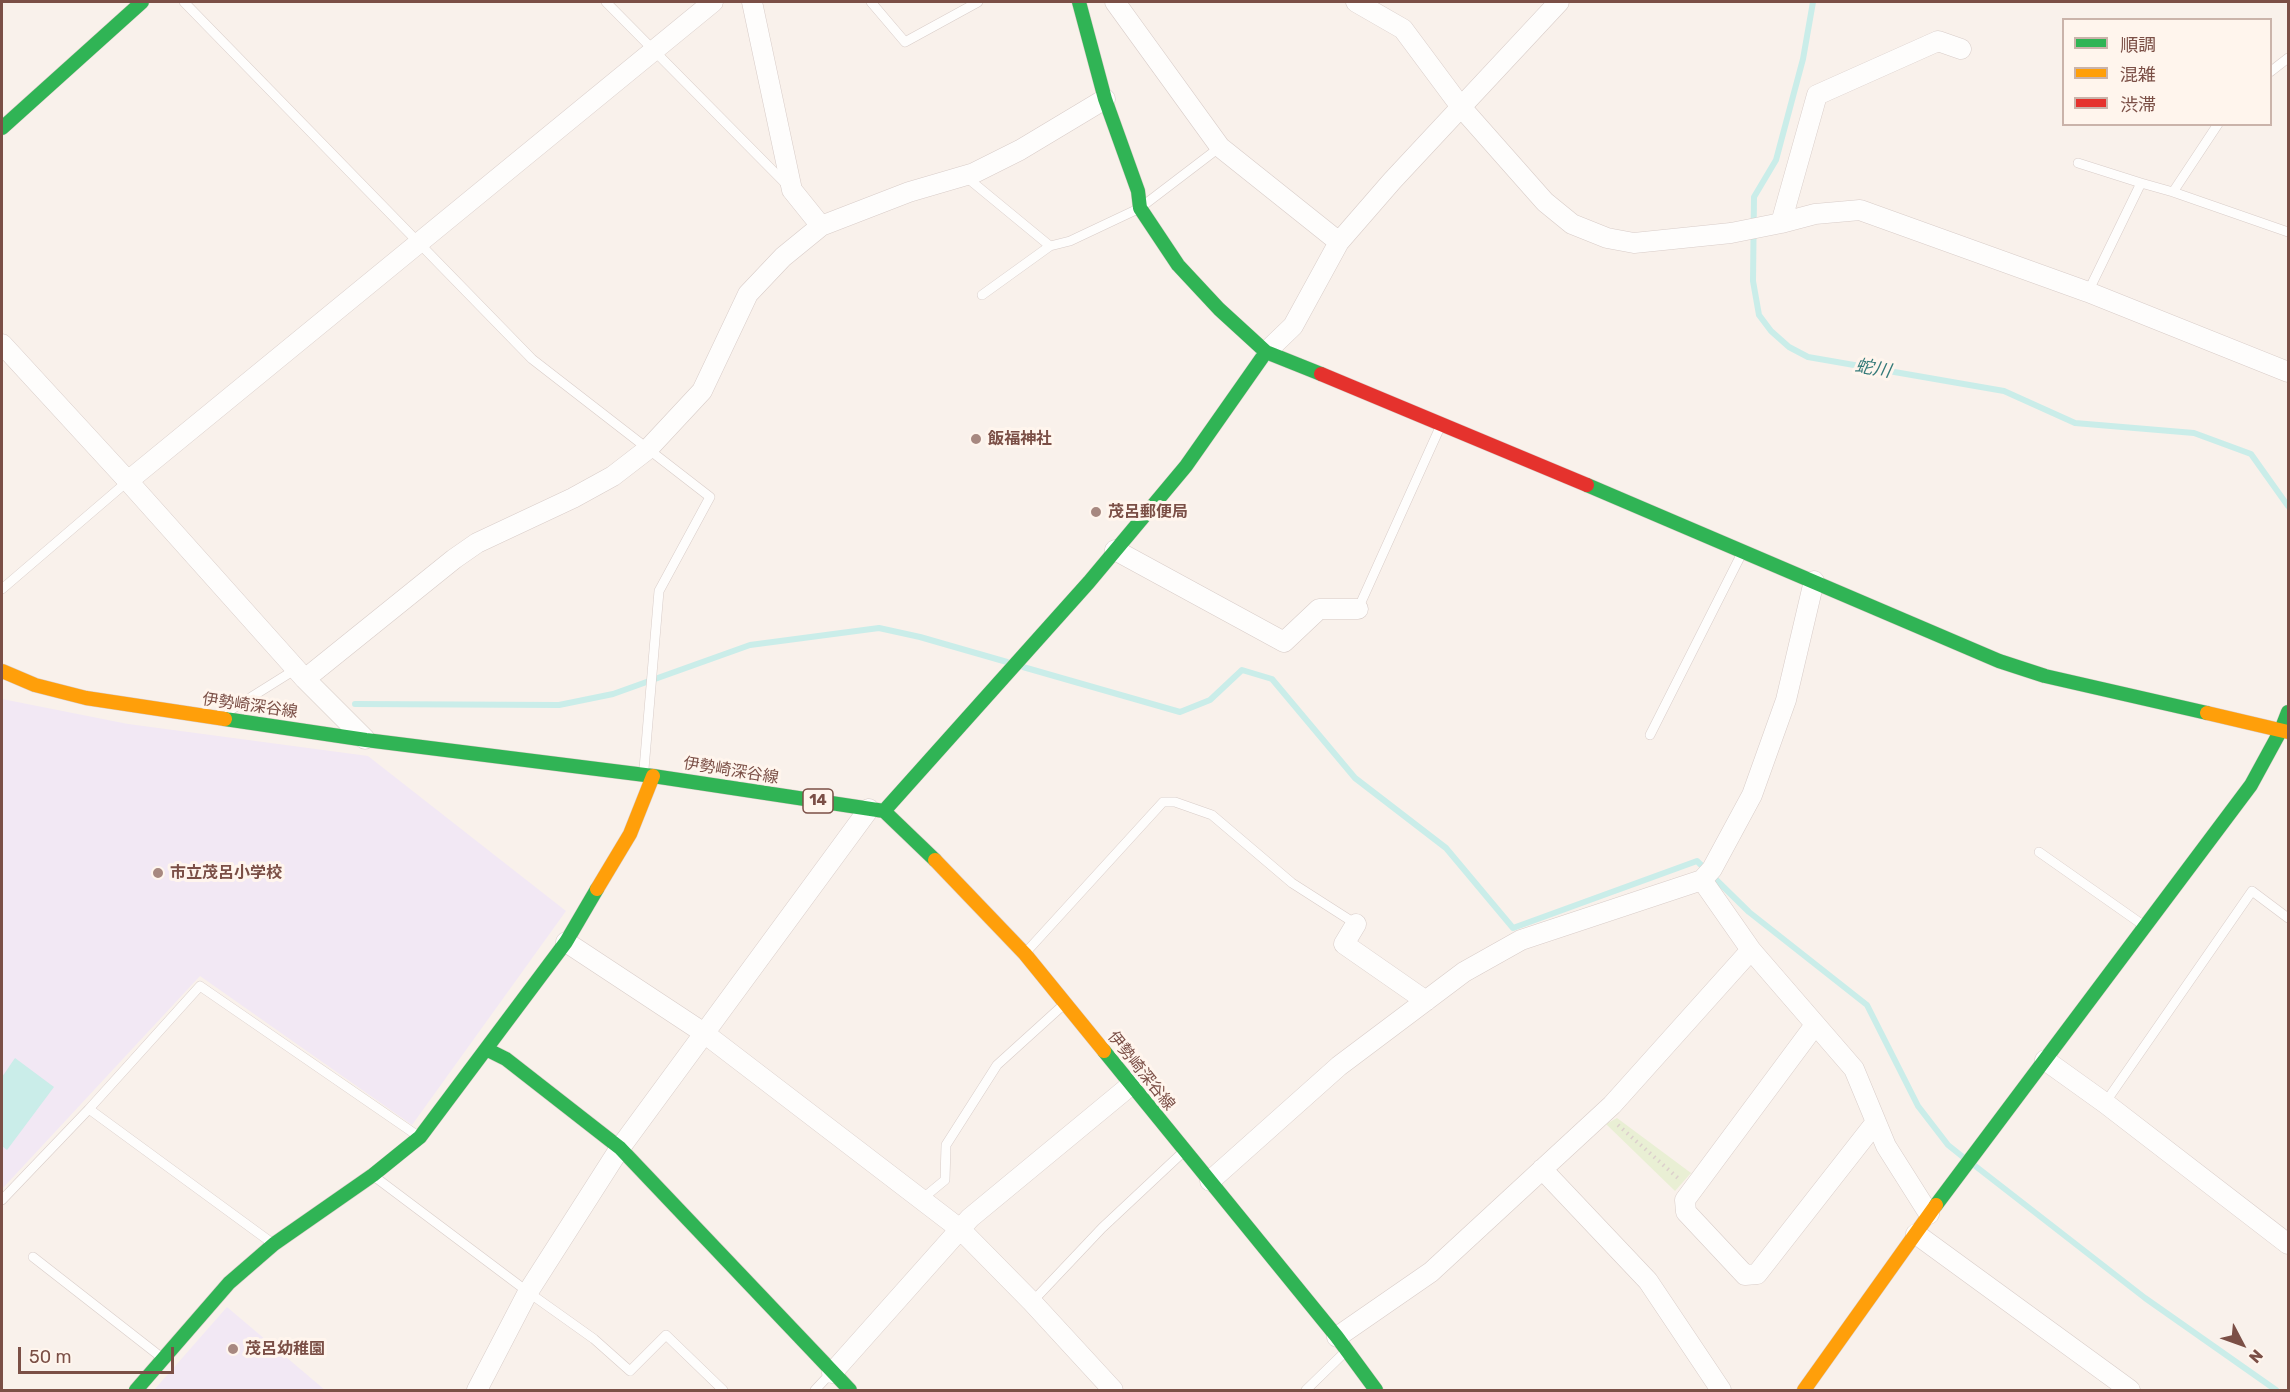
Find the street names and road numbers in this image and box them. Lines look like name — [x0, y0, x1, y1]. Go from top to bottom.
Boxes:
street label: 伊勢崎深谷線 — [201, 690, 299, 722]
street label: 伊勢崎深谷線 — [682, 754, 780, 788]
road number: 14 — [803, 789, 833, 813]
street label: 伊勢崎深谷線 — [1103, 1028, 1179, 1114]

